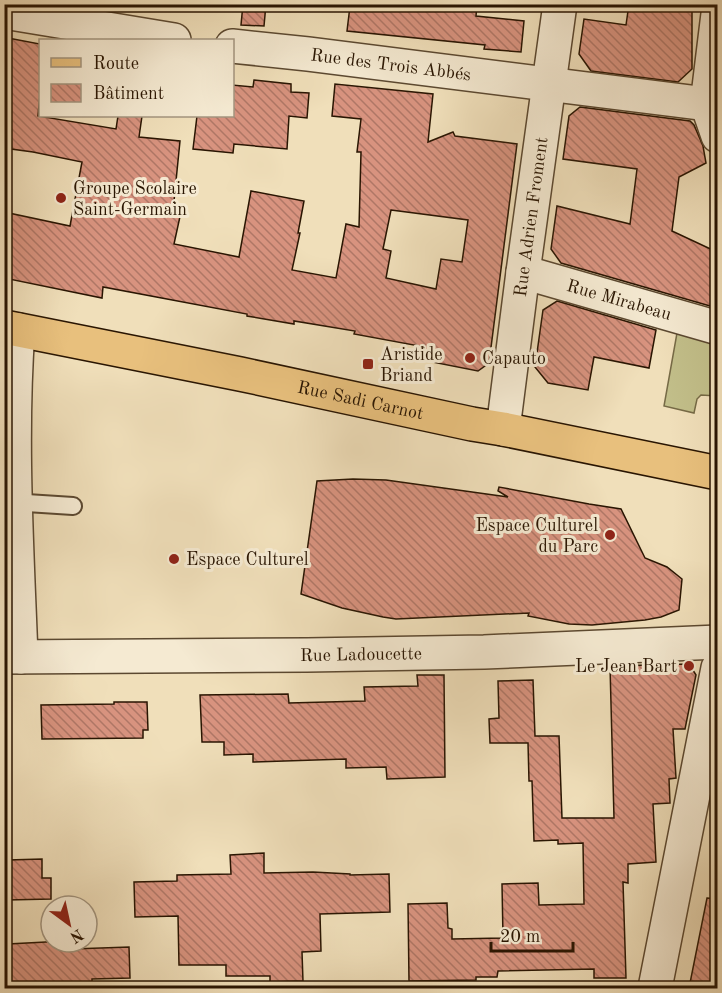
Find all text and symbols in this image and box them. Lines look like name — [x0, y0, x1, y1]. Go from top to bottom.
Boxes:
legend — [39, 39, 234, 117]
street label: Rue des Trois Abbés — [310, 46, 472, 84]
text: Route — [93, 55, 139, 73]
text: Bâtiment — [93, 85, 164, 103]
street label: Rue Adrien Froment — [512, 136, 552, 298]
place label: Groupe Scolaire Saint-Germain — [73, 180, 197, 219]
marker: Groupe Scolaire Saint-Germain — [54, 191, 68, 205]
street label: Rue Mirabeau — [564, 277, 674, 324]
place label: Aristide Briand — [380, 346, 443, 385]
place label: Capauto — [482, 350, 546, 368]
marker: Capauto — [463, 351, 477, 365]
marker: Aristide Briand — [361, 357, 375, 371]
street label: Rue Sadi Carnot — [296, 379, 425, 423]
place label: Espace Culturel du Parc — [475, 517, 598, 556]
marker: Espace Culturel du Parc — [603, 528, 617, 542]
place label: Espace Culturel — [186, 551, 309, 569]
marker: Espace Culturel — [167, 552, 181, 566]
street label: Rue Ladoucette — [300, 645, 422, 665]
place label: Le Jean Bart — [575, 658, 677, 676]
marker: Le Jean Bart — [682, 659, 696, 673]
north arrow — [39, 894, 99, 954]
scale bar — [491, 915, 574, 953]
text: N — [66, 925, 86, 945]
text: 20 m — [500, 928, 540, 946]

